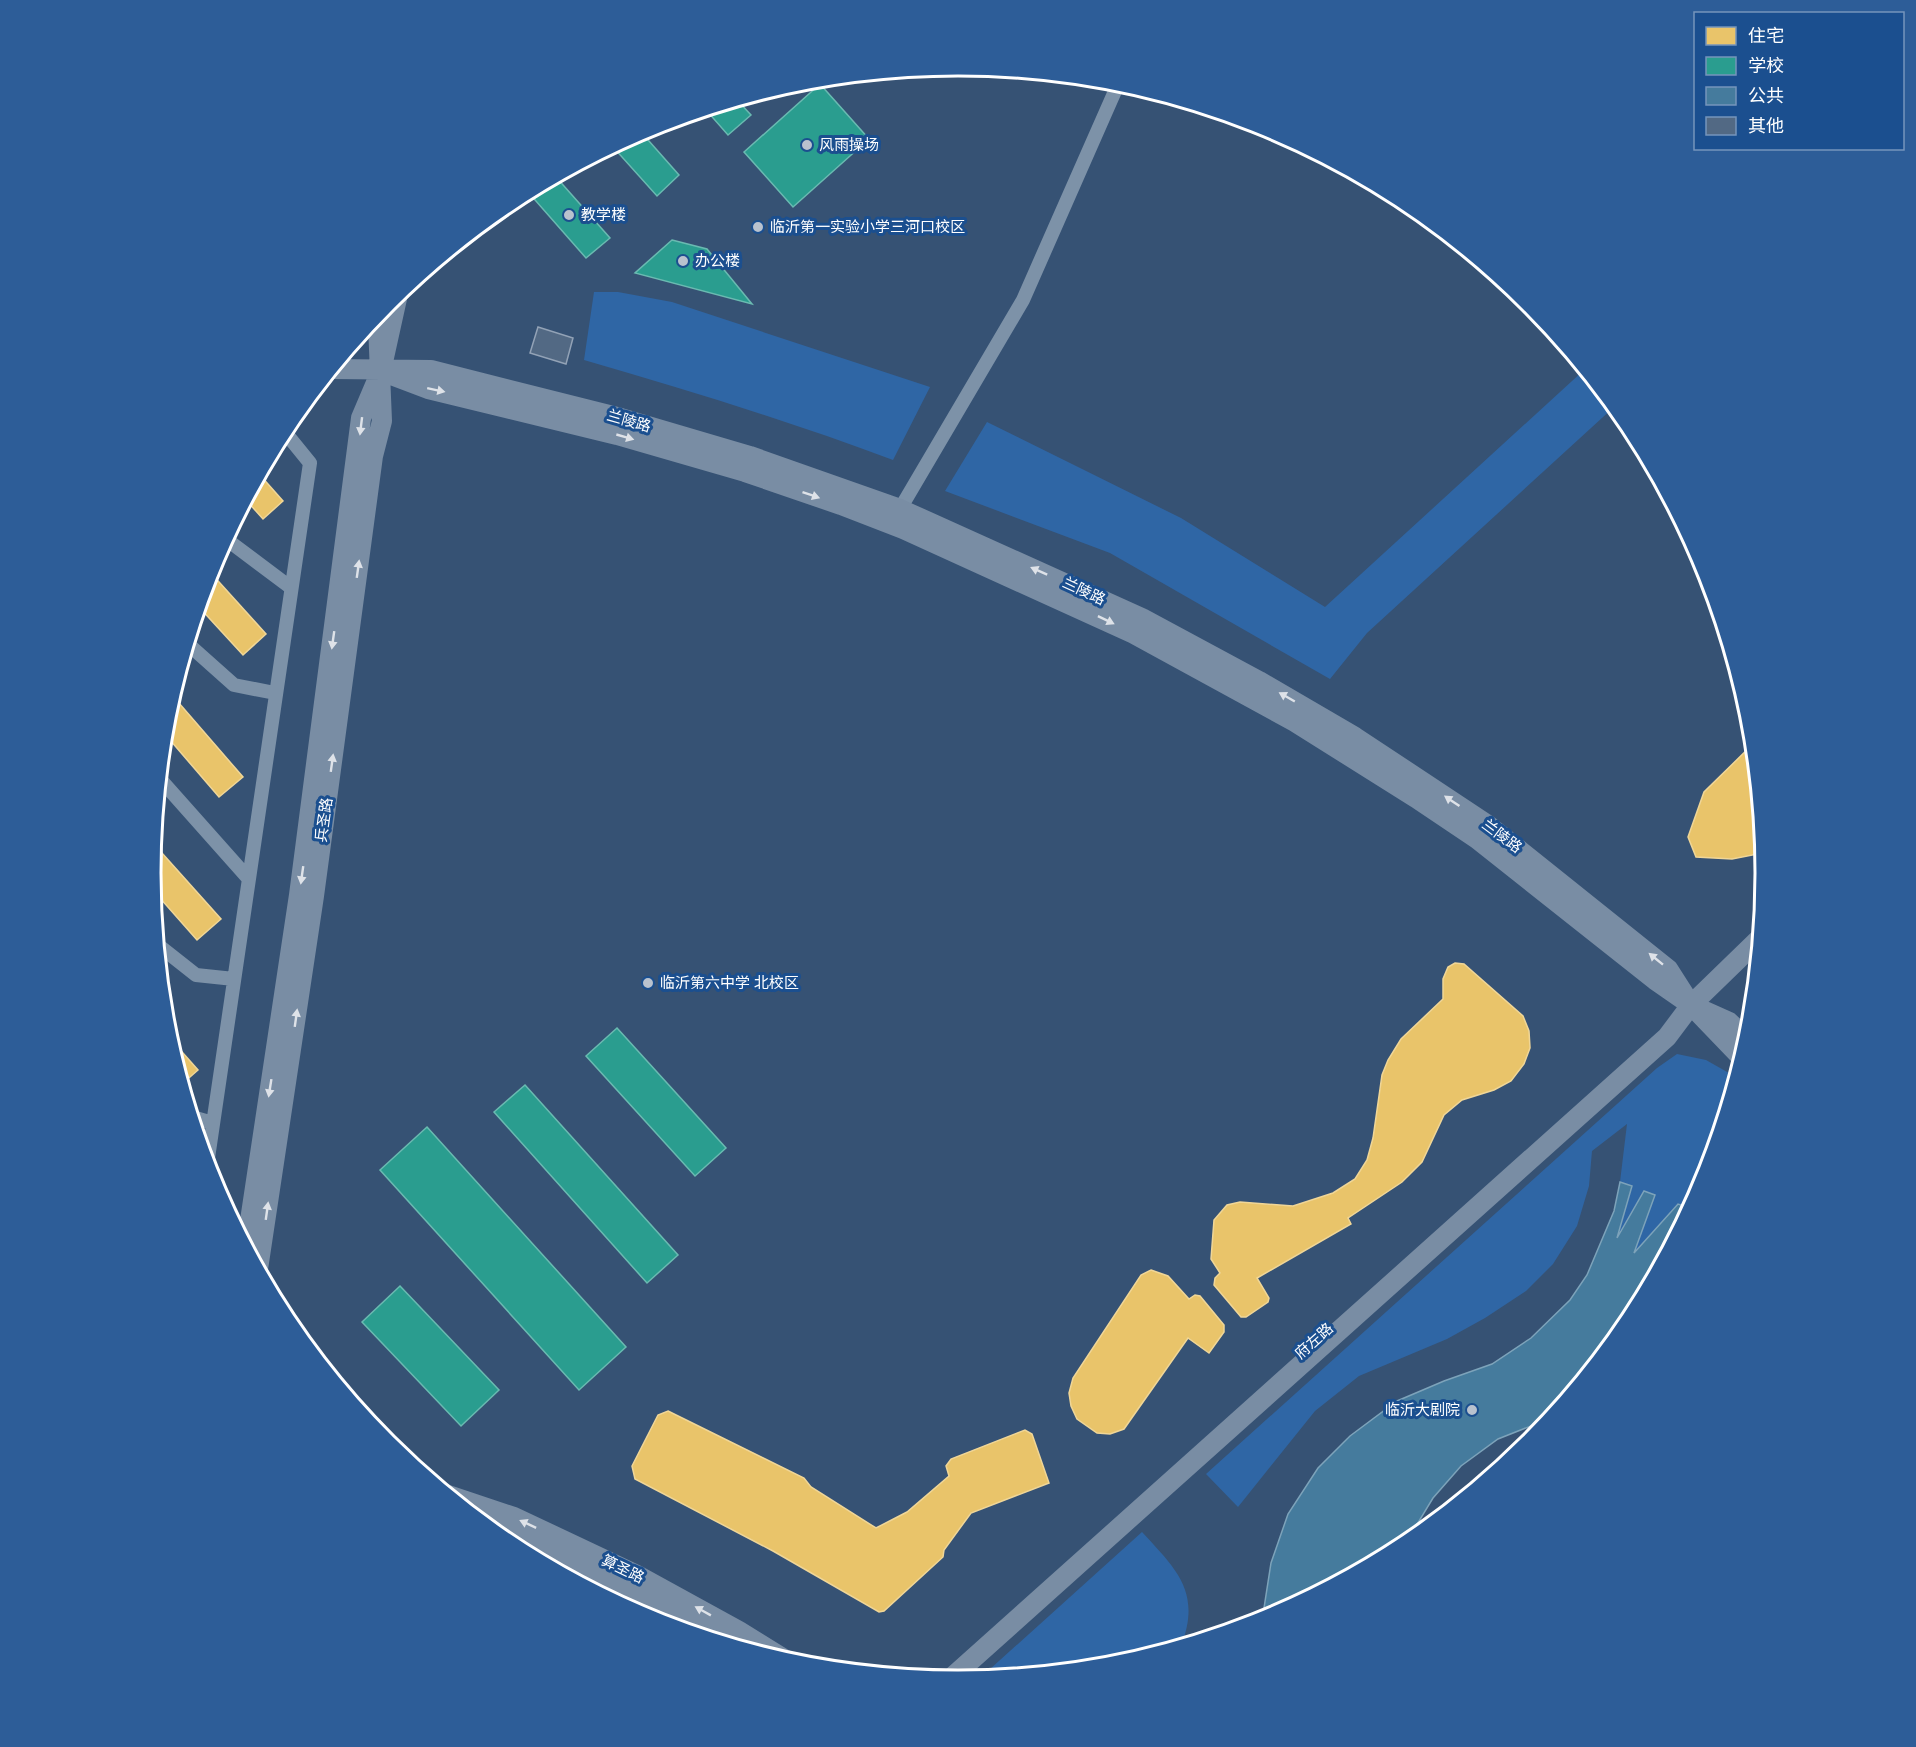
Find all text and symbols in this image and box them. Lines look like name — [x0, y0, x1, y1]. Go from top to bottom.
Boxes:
legend — [1694, 12, 1904, 150]
text: 住宅 — [1748, 25, 1784, 46]
text: 学校 — [1748, 55, 1784, 76]
text: 公共 — [1748, 85, 1784, 106]
text: 其他 — [1748, 115, 1784, 136]
place label: 风雨操场 — [819, 136, 879, 153]
marker: 风雨操场 — [800, 138, 814, 152]
place label: 教学楼 — [581, 206, 626, 223]
marker: 教学楼 — [562, 208, 576, 222]
place label: 临沂第一实验小学三河口校区 — [770, 218, 965, 235]
marker: 临沂第一实验小学三河口校区 — [751, 220, 765, 234]
place label: 办公楼 — [695, 252, 740, 269]
marker: 办公楼 — [676, 254, 690, 268]
one-way arrow — [426, 386, 445, 395]
street label: 兰陵路 — [605, 406, 653, 435]
one-way arrow — [356, 416, 366, 435]
one-way arrow — [616, 433, 634, 442]
one-way arrow — [802, 491, 820, 500]
one-way arrow — [353, 560, 363, 579]
one-way arrow — [1030, 566, 1047, 575]
street label: 兰陵路 — [1060, 573, 1108, 608]
one-way arrow — [1098, 616, 1115, 625]
one-way arrow — [329, 630, 338, 649]
one-way arrow — [1278, 692, 1295, 702]
one-way arrow — [327, 753, 336, 772]
street label: 兵圣路 — [312, 796, 335, 843]
one-way arrow — [1444, 796, 1460, 807]
street label: 兰陵路 — [1479, 815, 1525, 856]
one-way arrow — [297, 865, 306, 884]
one-way arrow — [1649, 953, 1664, 966]
place label: 临沂第六中学 北校区 — [660, 974, 799, 991]
marker: 临沂第六中学 北校区 — [641, 976, 655, 990]
one-way arrow — [291, 1008, 300, 1027]
one-way arrow — [265, 1079, 274, 1098]
one-way arrow — [262, 1201, 271, 1220]
street label: 府左路 — [1291, 1319, 1336, 1362]
place label: 临沂大剧院 — [1385, 1401, 1460, 1418]
marker: 临沂大剧院 — [1465, 1403, 1479, 1417]
one-way arrow — [520, 1519, 537, 1528]
street label: 算圣路 — [599, 1551, 647, 1586]
one-way arrow — [694, 1606, 711, 1616]

